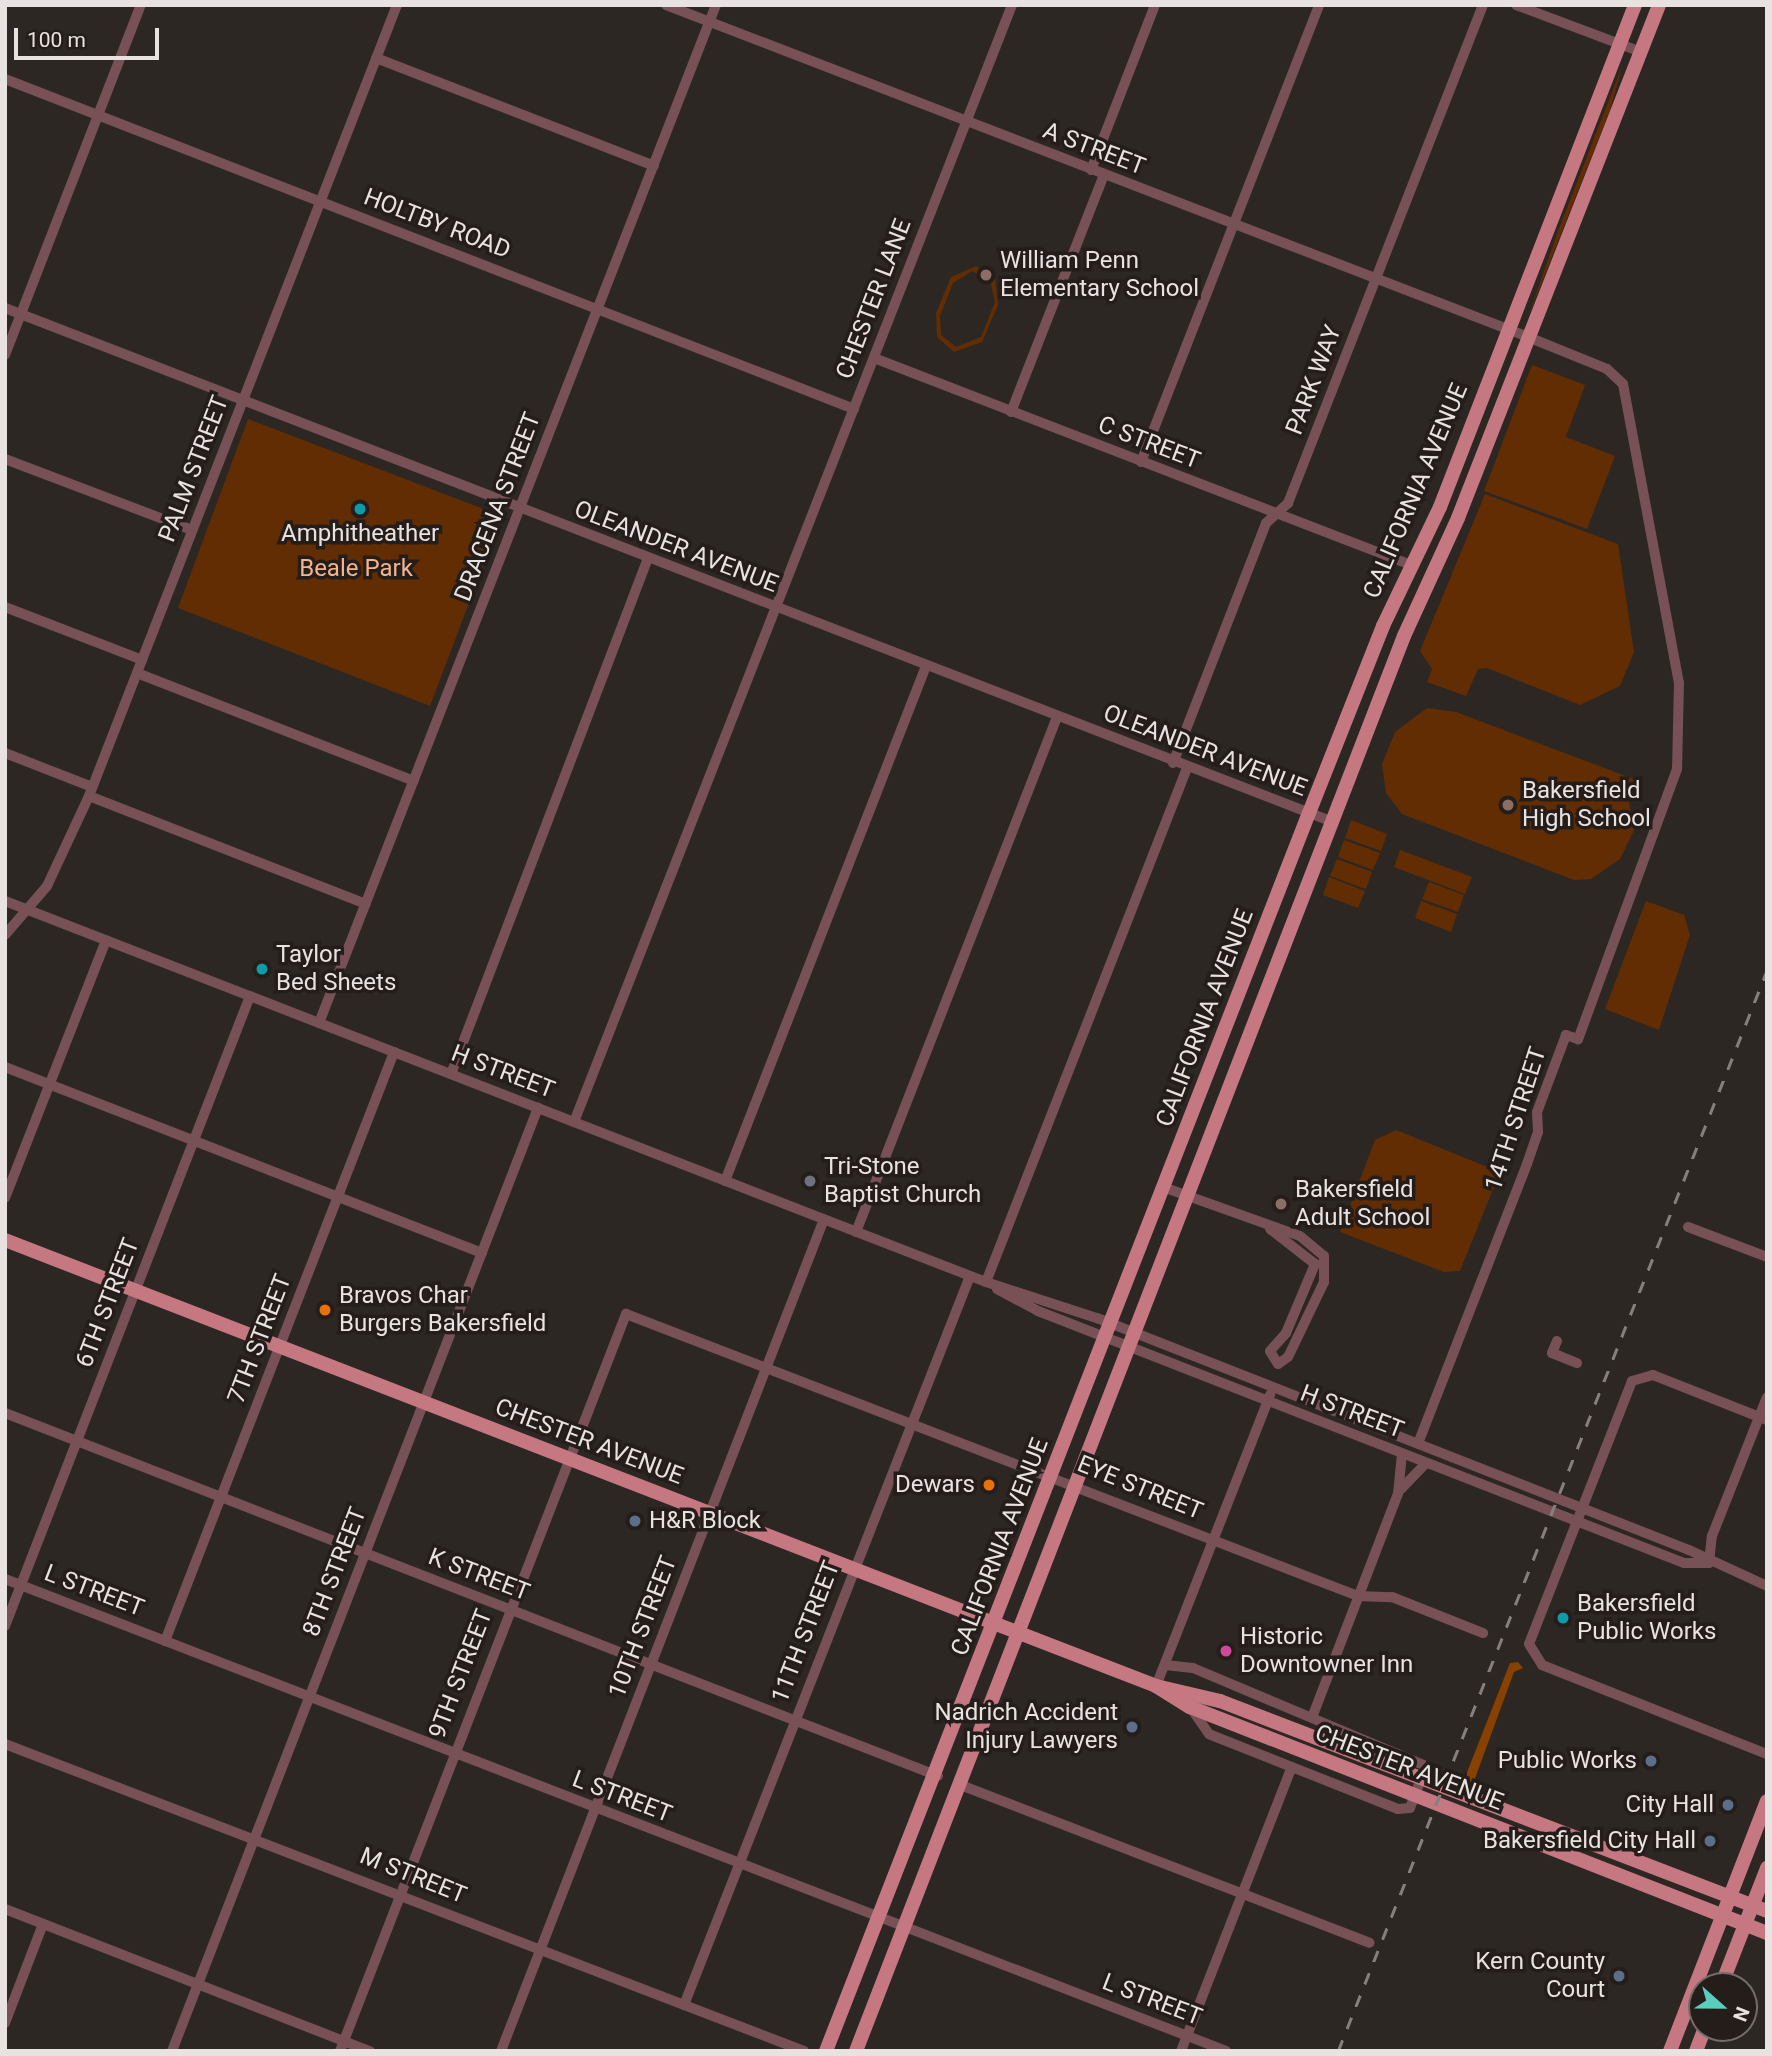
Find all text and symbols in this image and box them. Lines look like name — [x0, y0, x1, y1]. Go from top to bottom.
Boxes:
scale bar — [18, 14, 163, 58]
text: 100 m — [27, 28, 86, 52]
street label: A STREET — [1039, 116, 1149, 182]
street label: HOLTBY ROAD — [360, 183, 514, 265]
street label: CHESTER LANE — [830, 215, 918, 383]
place label: William Penn Elementary School — [1000, 247, 1199, 303]
marker: William Penn Elementary School — [978, 267, 994, 283]
street label: PARK WAY — [1280, 321, 1348, 439]
street label: CALIFORNIA AVENUE — [1358, 379, 1474, 603]
street label: PALM STREET — [153, 392, 235, 546]
street label: DRACENA STREET — [449, 409, 547, 605]
street label: C STREET — [1094, 410, 1204, 476]
street label: OLEANDER AVENUE — [570, 495, 782, 599]
marker: Amphitheather — [352, 501, 368, 517]
place label: Amphitheather — [281, 520, 439, 548]
park label: Beale Park — [299, 555, 413, 583]
street label: OLEANDER AVENUE — [1099, 699, 1311, 803]
place label: Bakersfield High School — [1522, 777, 1651, 833]
marker: Bakersfield High School — [1500, 797, 1516, 813]
street label: CALIFORNIA AVENUE — [1150, 905, 1260, 1131]
place label: Taylor Bed Sheets — [276, 941, 396, 997]
marker: Taylor Bed Sheets — [254, 961, 270, 977]
street label: H STREET — [447, 1039, 559, 1105]
street label: 14TH STREET — [1479, 1043, 1553, 1195]
place label: Tri-Stone Baptist Church — [824, 1153, 981, 1209]
marker: Tri-Stone Baptist Church — [802, 1173, 818, 1189]
place label: Bakersfield Adult School — [1295, 1176, 1430, 1232]
marker: Bakersfield Adult School — [1273, 1196, 1289, 1212]
street label: 6TH STREET — [70, 1234, 146, 1372]
street label: 7TH STREET — [222, 1270, 298, 1408]
place label: Bravos Char Burgers Bakersfield — [339, 1282, 546, 1338]
marker: Bravos Char Burgers Bakersfield — [317, 1302, 333, 1318]
street label: H STREET — [1296, 1379, 1408, 1445]
street label: CHESTER AVENUE — [491, 1393, 687, 1491]
street label: CALIFORNIA AVENUE — [945, 1434, 1055, 1660]
street label: EYE STREET — [1073, 1450, 1207, 1526]
place label: Dewars — [895, 1471, 975, 1499]
marker: Dewars — [981, 1477, 997, 1493]
street label: 8TH STREET — [297, 1503, 373, 1641]
place label: H&R Block — [649, 1507, 761, 1535]
marker: H&R Block — [627, 1513, 643, 1529]
street label: K STREET — [424, 1543, 534, 1607]
street label: 10TH STREET — [603, 1552, 683, 1702]
street label: 11TH STREET — [766, 1557, 846, 1707]
street label: L STREET — [40, 1559, 148, 1623]
place label: Bakersfield Public Works — [1577, 1590, 1716, 1646]
street label: 9TH STREET — [423, 1605, 499, 1743]
marker: Bakersfield Public Works — [1555, 1610, 1571, 1626]
place label: Historic Downtowner Inn — [1240, 1623, 1413, 1679]
marker: Historic Downtowner Inn — [1218, 1643, 1234, 1659]
place label: Nadrich Accident Injury Lawyers — [935, 1699, 1118, 1755]
marker: Nadrich Accident Injury Lawyers — [1124, 1719, 1140, 1735]
street label: CHESTER AVENUE — [1311, 1719, 1507, 1817]
place label: Public Works — [1498, 1747, 1637, 1775]
marker: Public Works — [1643, 1753, 1659, 1769]
street label: L STREET — [568, 1765, 676, 1829]
place label: City Hall — [1626, 1791, 1714, 1819]
marker: City Hall — [1720, 1797, 1736, 1813]
place label: Bakersfield City Hall — [1483, 1827, 1696, 1855]
marker: Bakersfield City Hall — [1702, 1833, 1718, 1849]
street label: M STREET — [356, 1842, 470, 1910]
place label: Kern County Court — [1475, 1948, 1605, 2004]
street label: L STREET — [1098, 1968, 1206, 2032]
marker: Kern County Court — [1611, 1968, 1627, 1984]
north arrow — [1688, 1972, 1758, 2042]
text: N — [1728, 2004, 1754, 2024]

